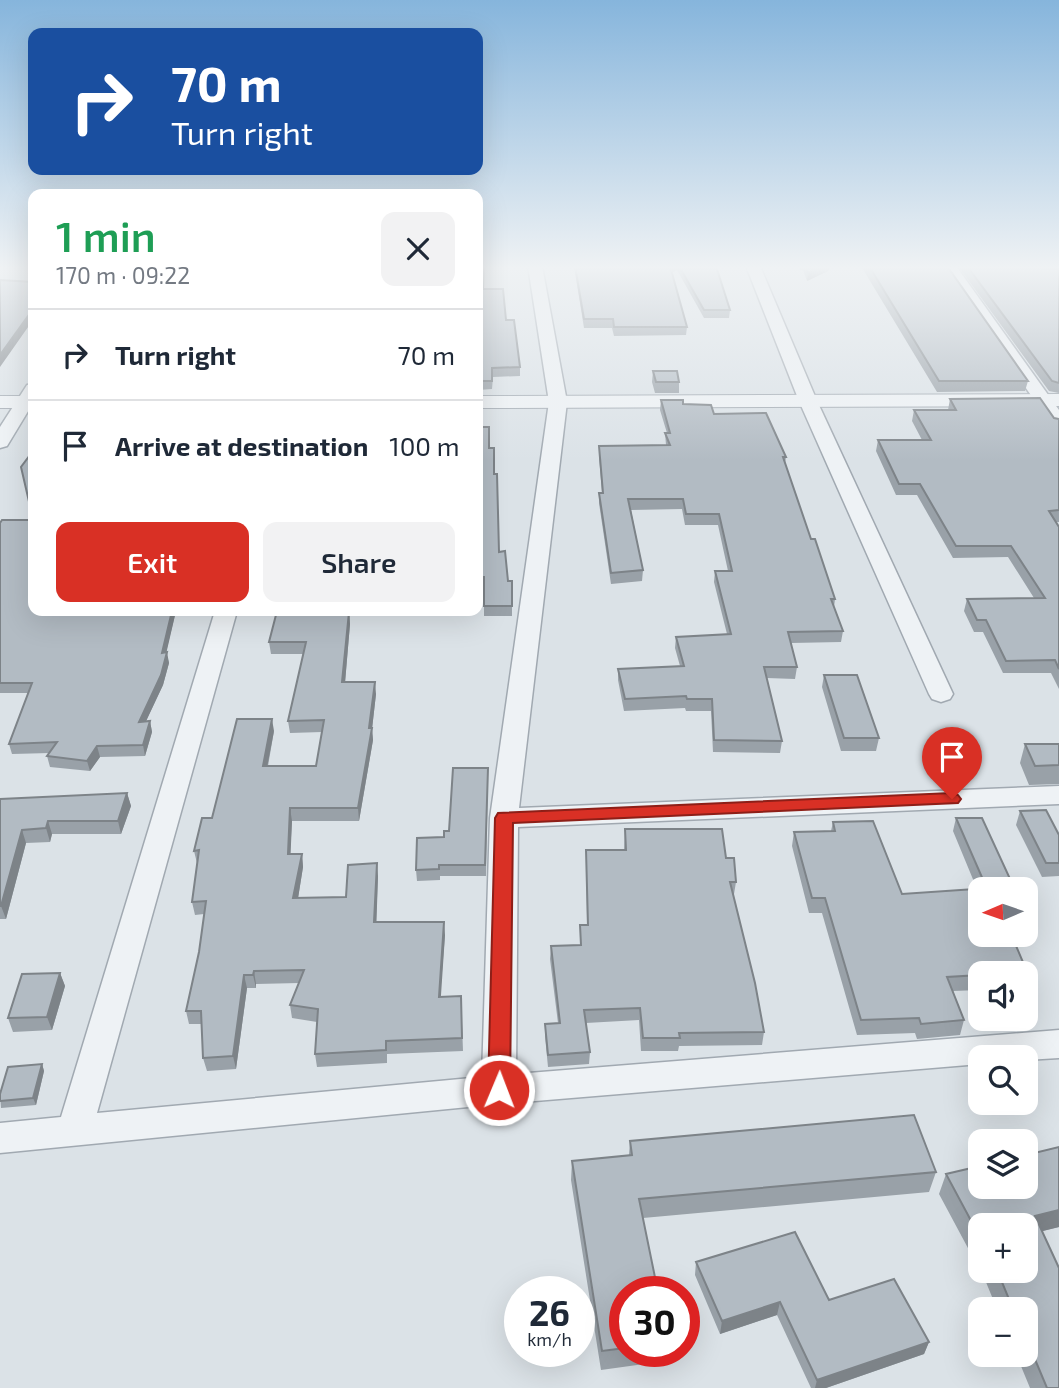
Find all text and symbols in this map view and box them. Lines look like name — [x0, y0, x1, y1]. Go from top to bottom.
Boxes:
text: 70 m — [171, 53, 282, 112]
icon: right — [56, 56, 147, 147]
text: Turn right — [171, 113, 313, 151]
text: 1 min — [56, 210, 156, 260]
button: close — [381, 212, 455, 286]
text: 170 m · 09:22 — [56, 261, 190, 289]
icon: right — [56, 336, 94, 374]
text: Turn right — [115, 339, 236, 370]
text: 70 m — [397, 339, 455, 370]
icon: arrive — [56, 427, 94, 465]
text: Arrive at destination — [115, 430, 368, 461]
text: 100 m — [389, 430, 460, 461]
button: Exit — [56, 522, 249, 602]
button: Share — [263, 522, 455, 602]
pin — [922, 727, 982, 799]
icon: arrive — [933, 738, 971, 776]
north arrow — [968, 877, 1038, 947]
map controls — [968, 877, 1038, 1367]
button: sound — [968, 961, 1038, 1031]
button: search — [968, 1045, 1038, 1115]
position arrow — [462, 1053, 536, 1127]
button: layers — [968, 1129, 1038, 1199]
button: + — [968, 1213, 1038, 1283]
speed limit sign: 30 — [609, 1276, 700, 1367]
text: 26 — [529, 1291, 570, 1333]
button: − — [968, 1297, 1038, 1367]
text: km/h — [527, 1328, 572, 1350]

